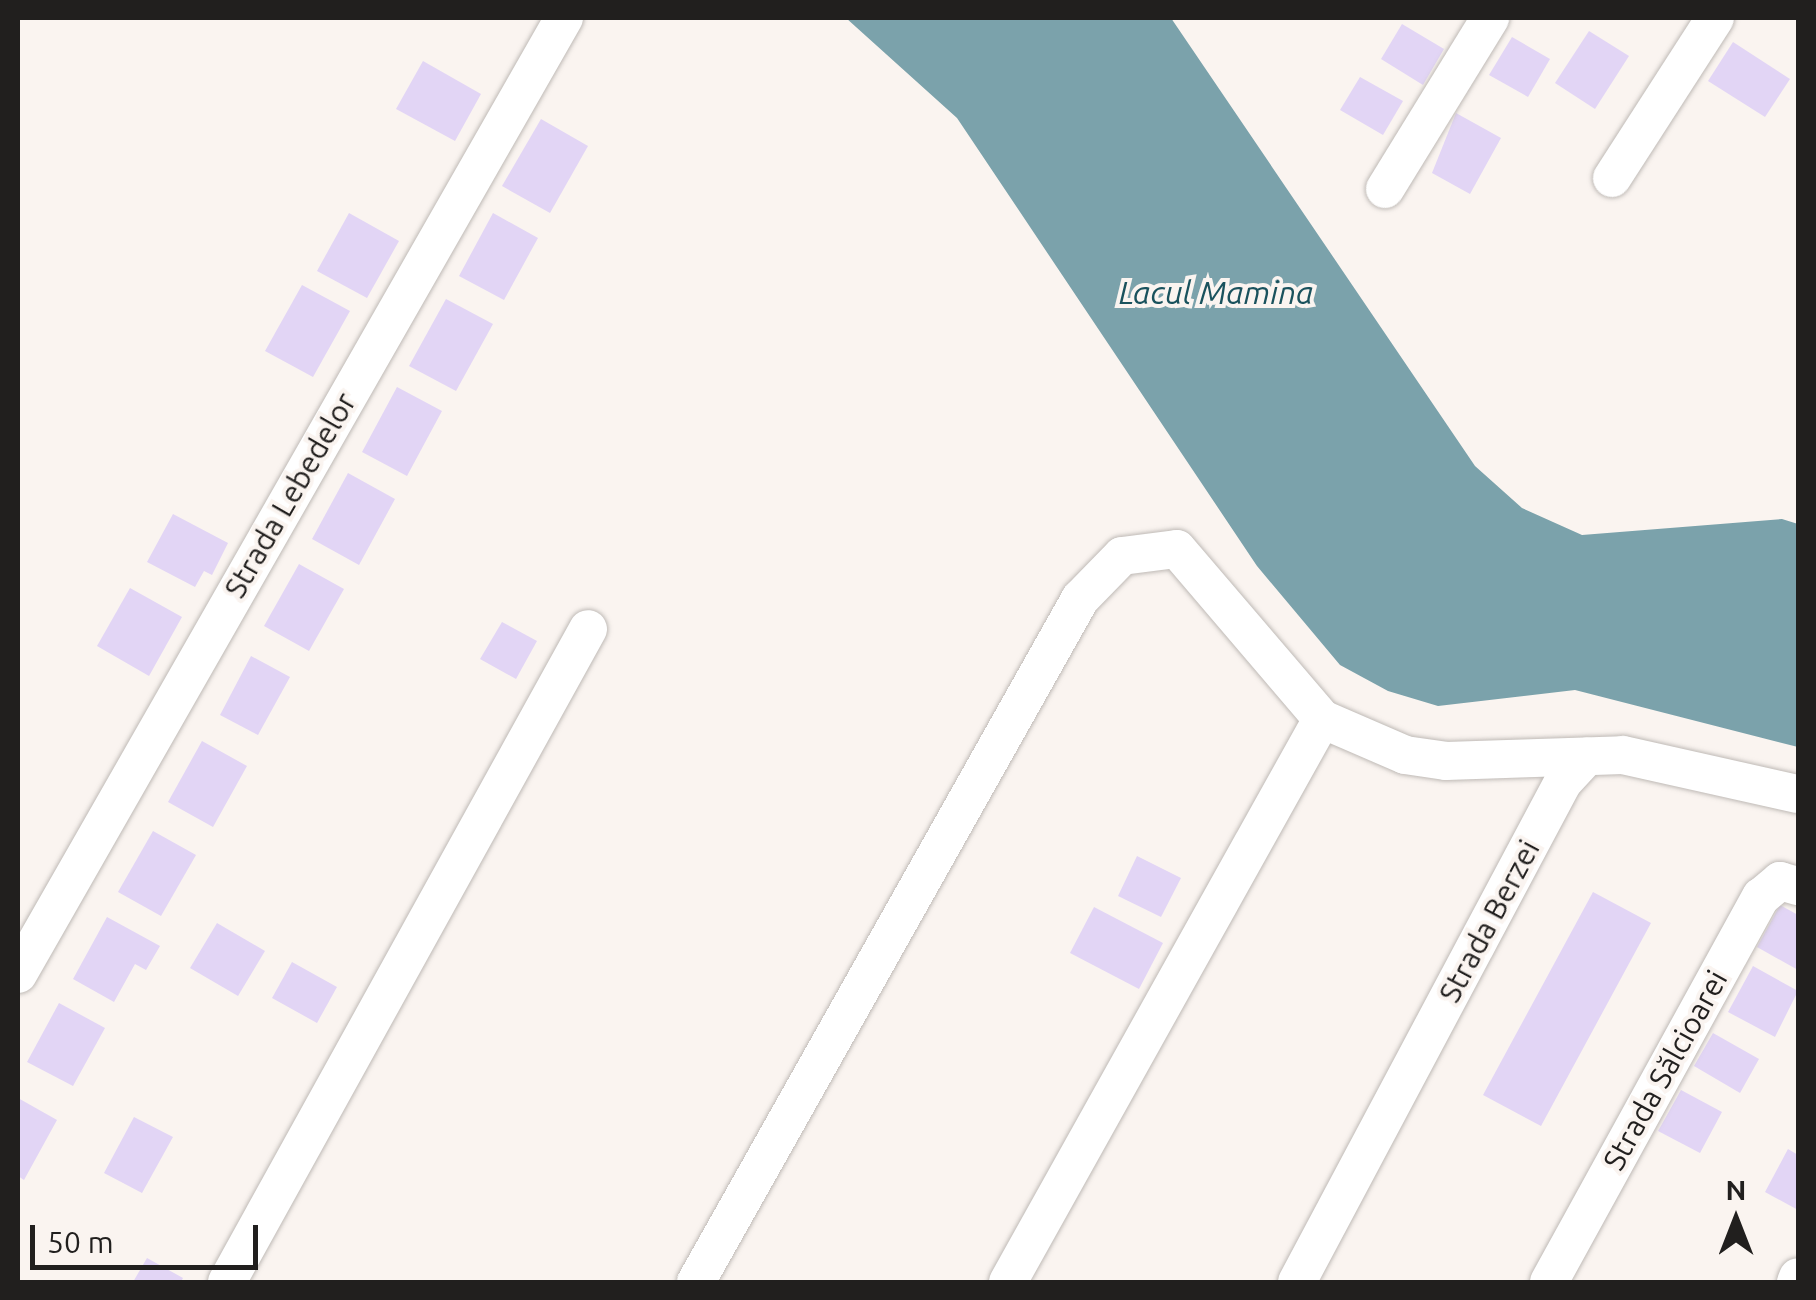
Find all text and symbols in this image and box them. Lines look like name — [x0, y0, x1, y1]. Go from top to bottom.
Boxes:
water label: Lacul Mamina — [1119, 273, 1313, 311]
street label: Strada Lebedelor — [217, 386, 363, 604]
street label: Strada Berzei — [1431, 834, 1547, 1008]
street label: Strada Sălcioarei — [1595, 964, 1735, 1176]
north arrow — [1686, 1170, 1786, 1270]
text: N — [1726, 1174, 1746, 1205]
scale bar — [35, 1205, 262, 1267]
text: 50 m — [47, 1225, 114, 1259]

